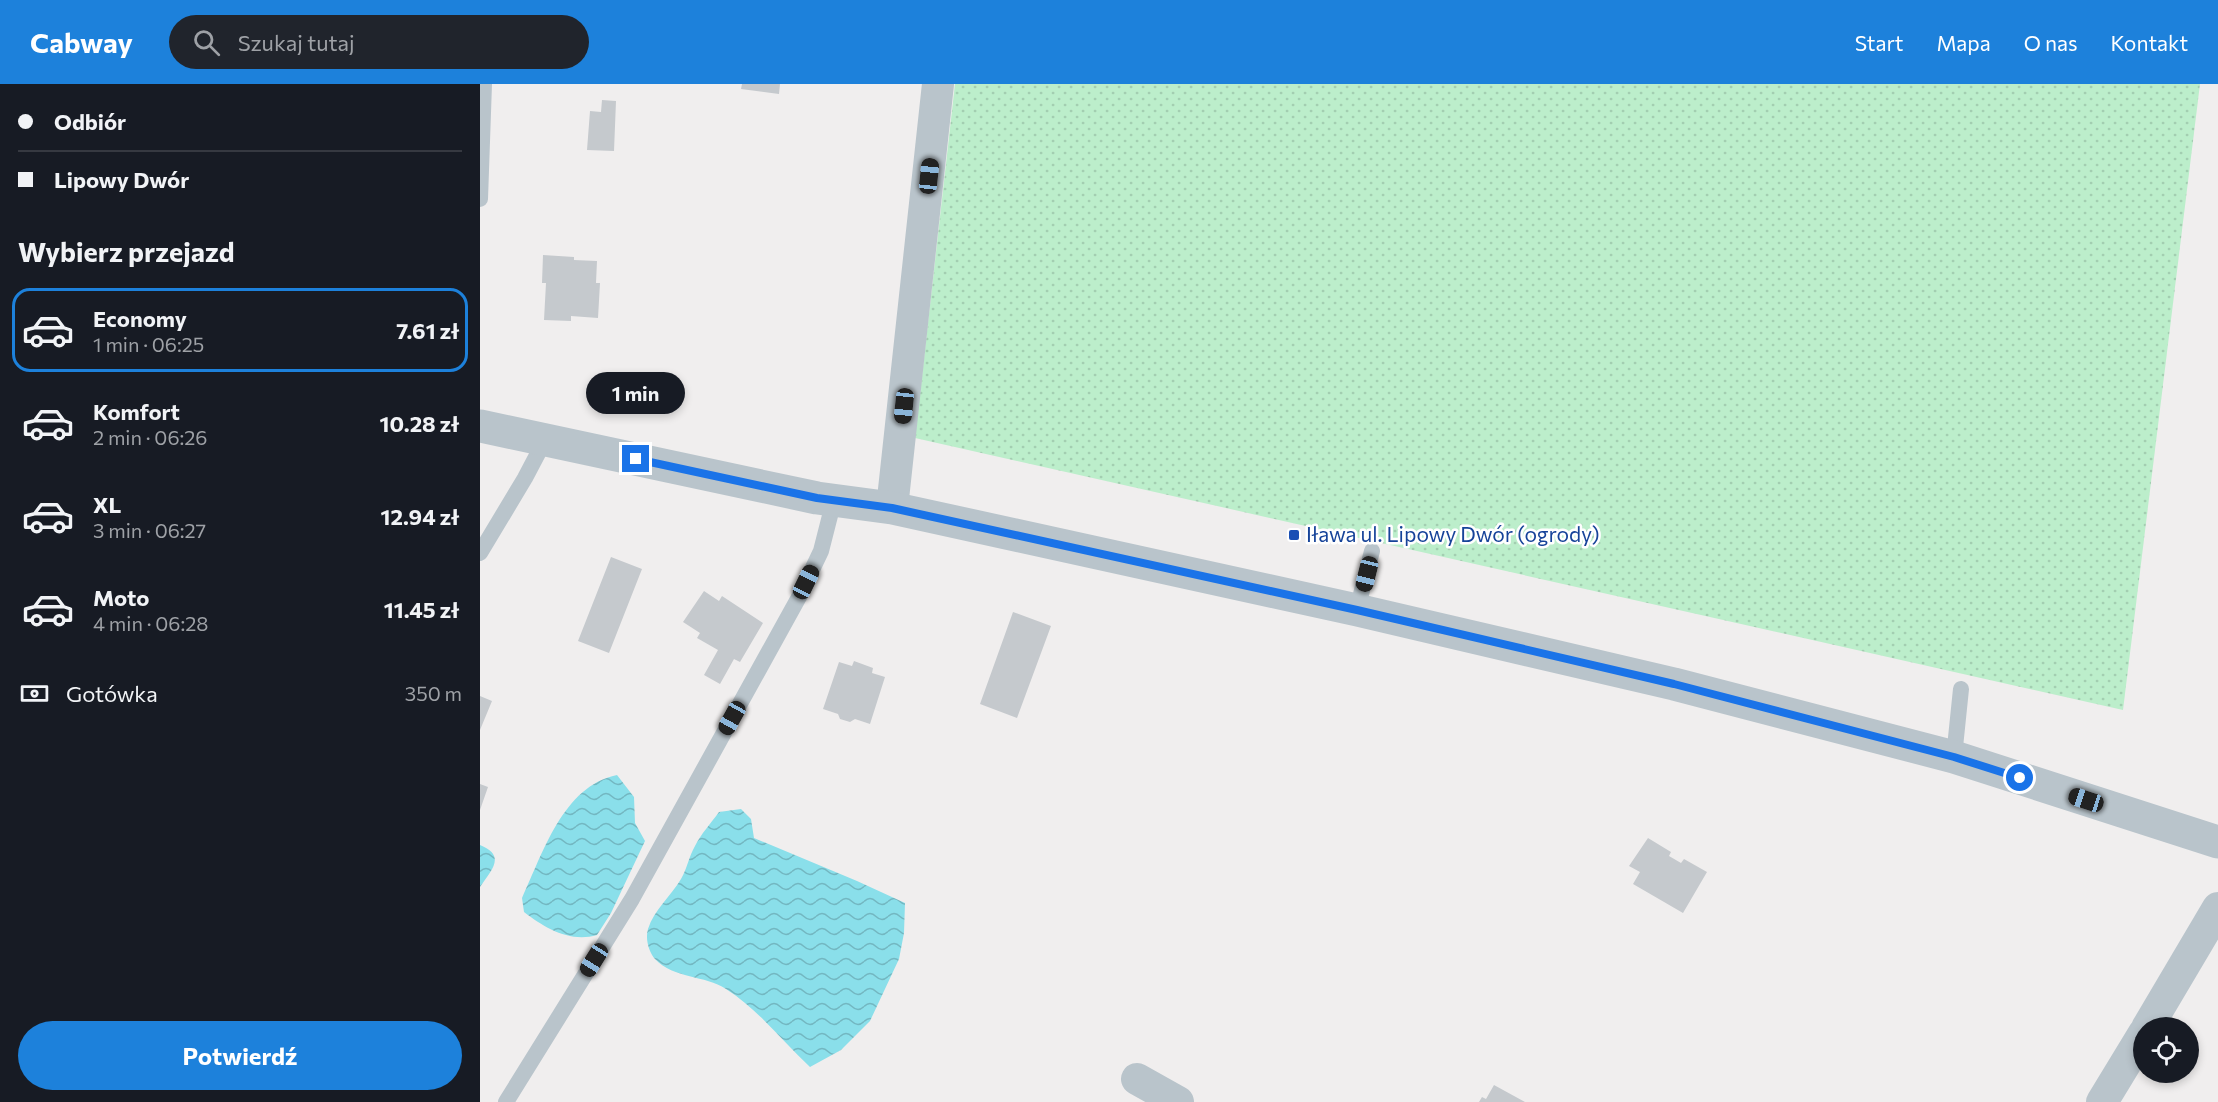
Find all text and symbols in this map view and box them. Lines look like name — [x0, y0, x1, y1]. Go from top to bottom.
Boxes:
search box — [169, 15, 589, 69]
text: Cabway — [30, 25, 133, 59]
icon: search — [190, 26, 223, 59]
text: Szukaj tutaj — [238, 29, 355, 56]
text: Start — [1855, 30, 1903, 55]
text: Mapa — [1936, 30, 1991, 55]
text: O nas — [2024, 30, 2077, 55]
text: Kontakt — [2110, 30, 2188, 55]
text: Odbiór — [54, 108, 126, 135]
car — [918, 157, 940, 195]
text: Lipowy Dwór — [54, 166, 189, 193]
text: Wybierz przejazd — [18, 235, 235, 268]
icon: car — [21, 303, 75, 357]
text: Economy — [93, 305, 187, 332]
text: 7.61 zł — [396, 317, 459, 344]
text: 1 min · 06:25 — [93, 332, 204, 356]
callout: 1 min — [586, 372, 686, 414]
text: 1 min — [612, 381, 659, 405]
car — [893, 387, 915, 425]
icon: car — [21, 396, 75, 450]
text: Komfort — [93, 398, 180, 425]
text: 10.28 zł — [380, 410, 459, 437]
text: 2 min · 06:26 — [93, 425, 207, 449]
route end — [622, 445, 649, 472]
icon: car — [21, 489, 75, 543]
text: XL — [93, 491, 121, 518]
text: 12.94 zł — [381, 503, 459, 530]
text: 3 min · 06:27 — [93, 518, 206, 542]
place label: Iława ul. Lipowy Dwór (ogrody) — [1306, 521, 1600, 546]
marker: Iława ul. Lipowy Dwór (ogrody) — [1287, 528, 1301, 542]
car — [1354, 554, 1380, 594]
car — [790, 562, 822, 602]
icon: car — [21, 582, 75, 636]
text: Moto — [93, 584, 149, 611]
text: 11.45 zł — [384, 596, 459, 623]
text: 4 min · 06:28 — [93, 611, 208, 635]
icon: cash — [18, 677, 51, 710]
text: Gotówka — [66, 680, 158, 707]
text: 350 m — [405, 681, 462, 705]
car — [715, 698, 749, 738]
route start — [2006, 764, 2033, 791]
car — [2066, 786, 2106, 814]
car — [577, 940, 611, 980]
map controls — [2133, 1017, 2199, 1083]
button: locate — [2133, 1017, 2199, 1083]
button: Potwierdź — [18, 1021, 462, 1090]

